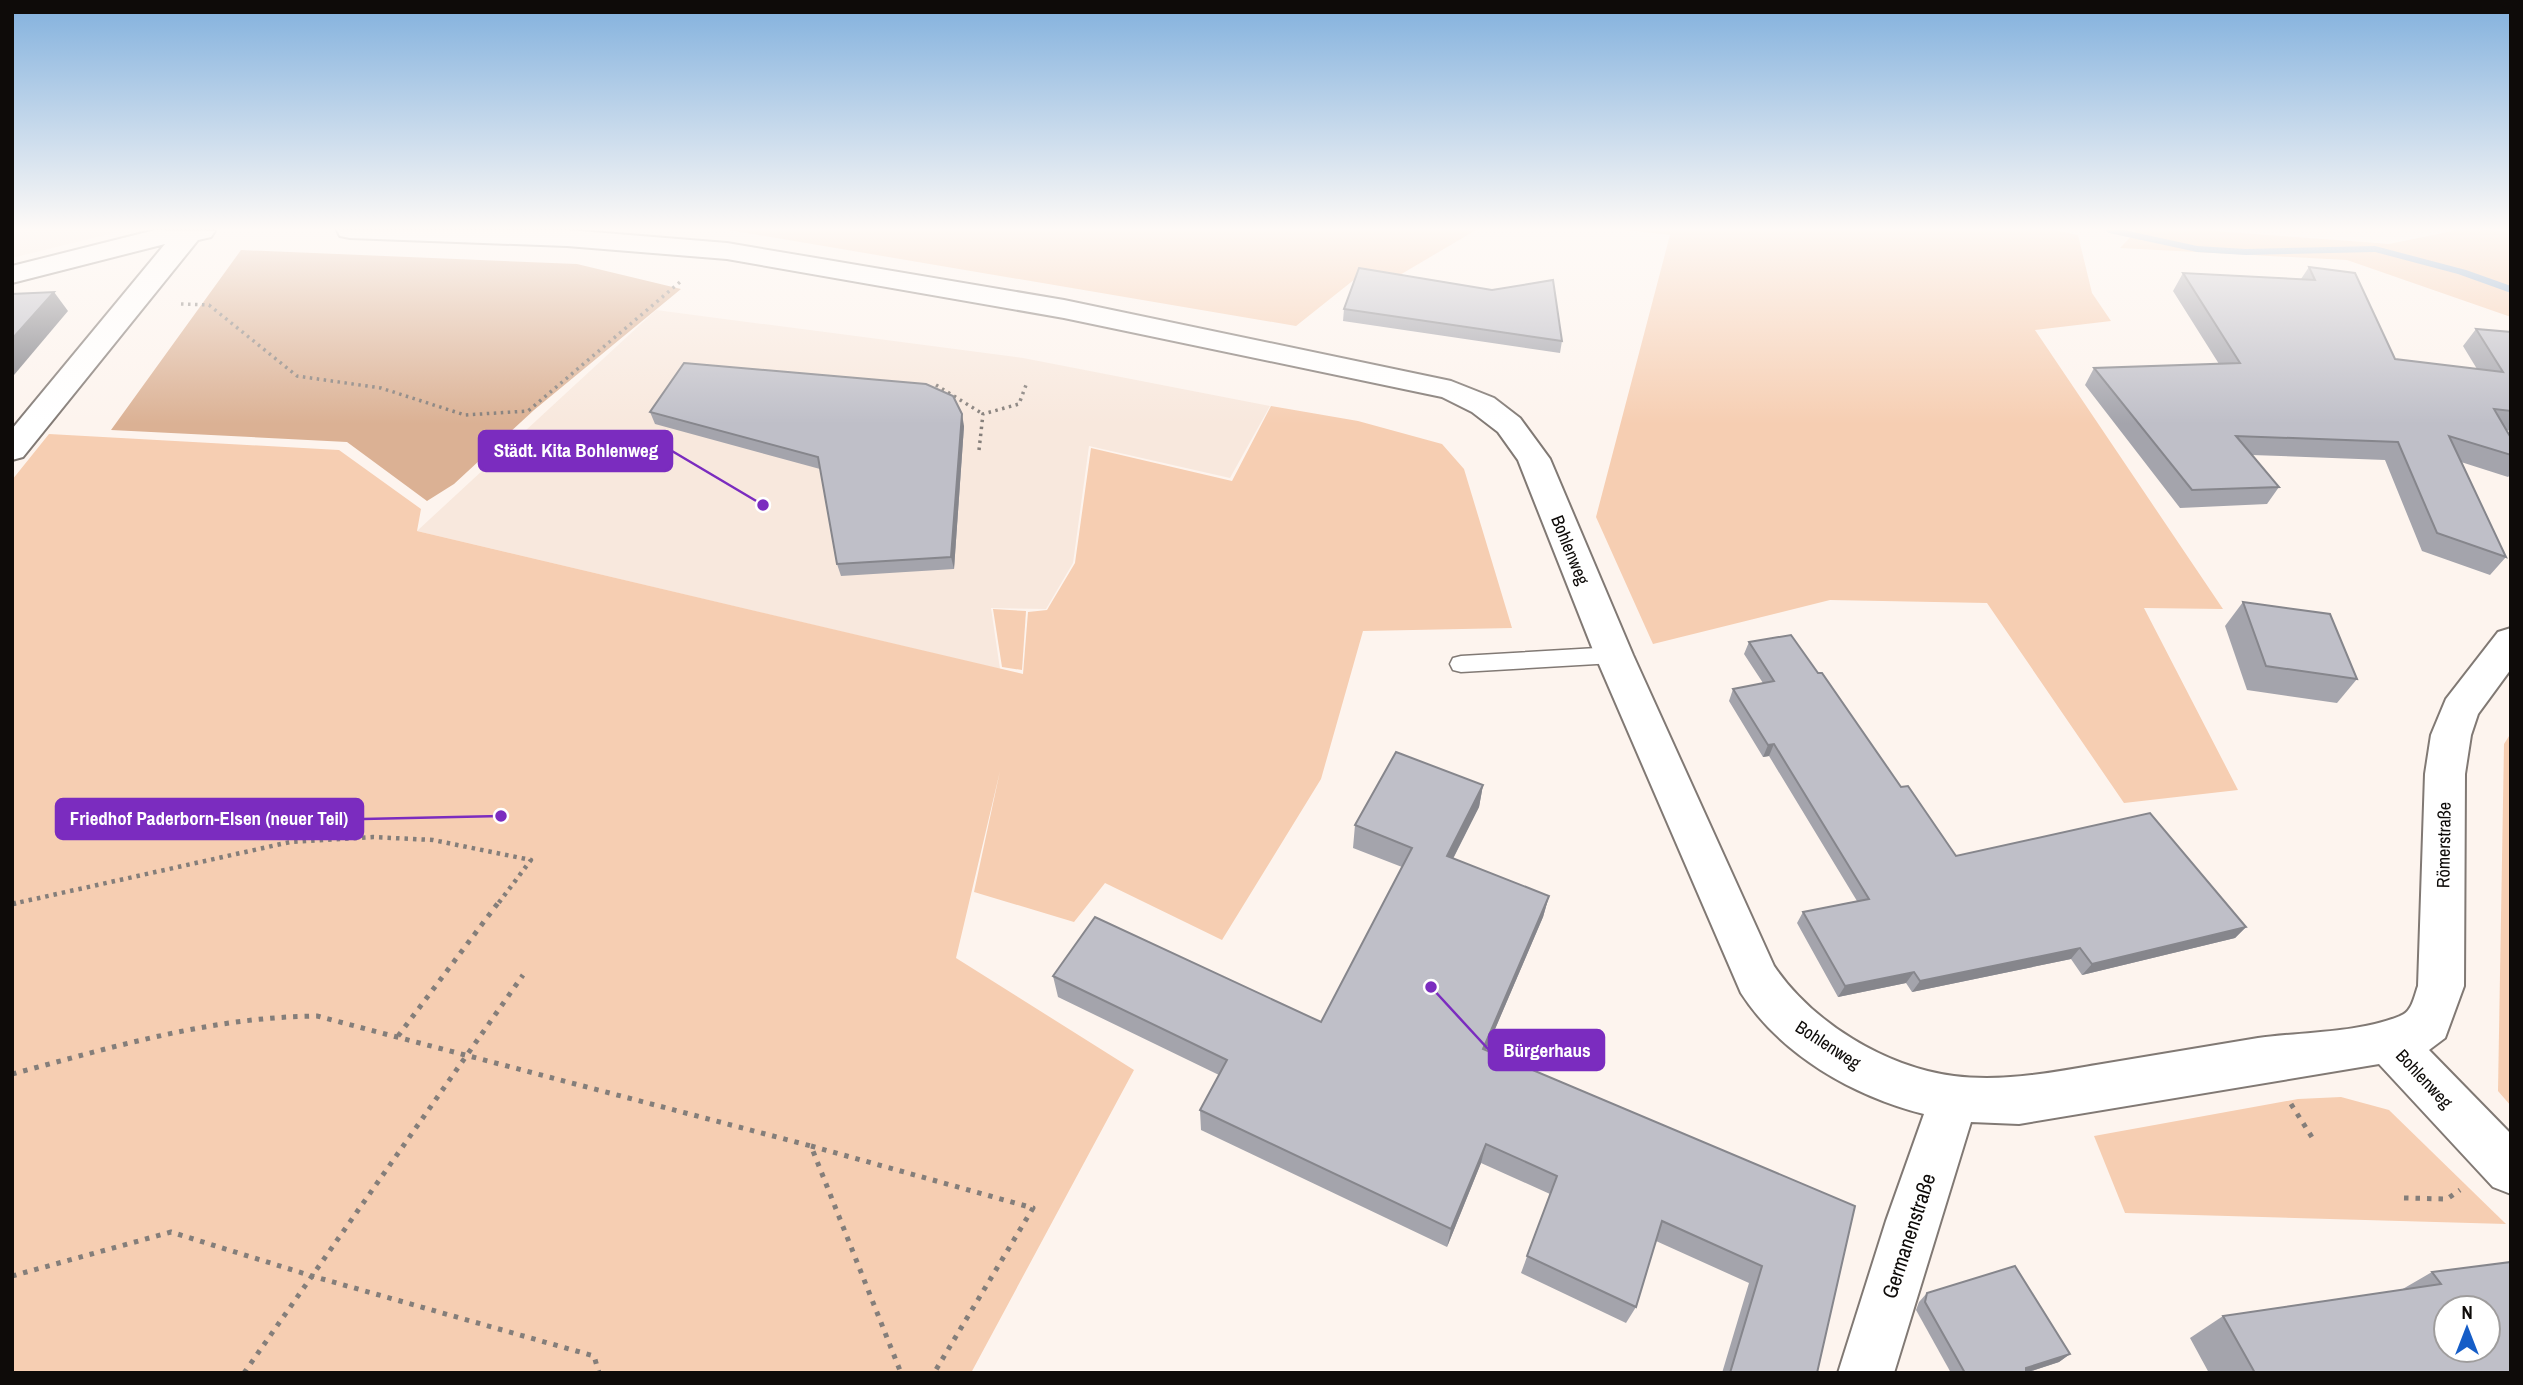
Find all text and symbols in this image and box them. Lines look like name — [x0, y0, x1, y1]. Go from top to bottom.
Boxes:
callout: Städt. Kita Bohlenweg — [479, 431, 672, 471]
text: Städt. Kita Bohlenweg — [494, 437, 659, 463]
street label: Bohlenweg — [1545, 511, 1596, 589]
callout: Friedhof Paderborn-Elsen (neuer Teil) — [56, 799, 363, 839]
street label: Römerstraße — [2430, 802, 2457, 888]
text: Friedhof Paderborn-Elsen (neuer Teil) — [70, 805, 348, 831]
street label: Bohlenweg — [1791, 1014, 1866, 1075]
callout: Bürgerhaus — [1489, 1030, 1604, 1070]
text: Bürgerhaus — [1503, 1037, 1591, 1063]
street label: Bohlenweg — [2390, 1043, 2459, 1114]
street label: Germanenstraße — [1875, 1169, 1942, 1302]
north arrow — [2432, 1294, 2502, 1364]
text: N — [2461, 1299, 2473, 1325]

